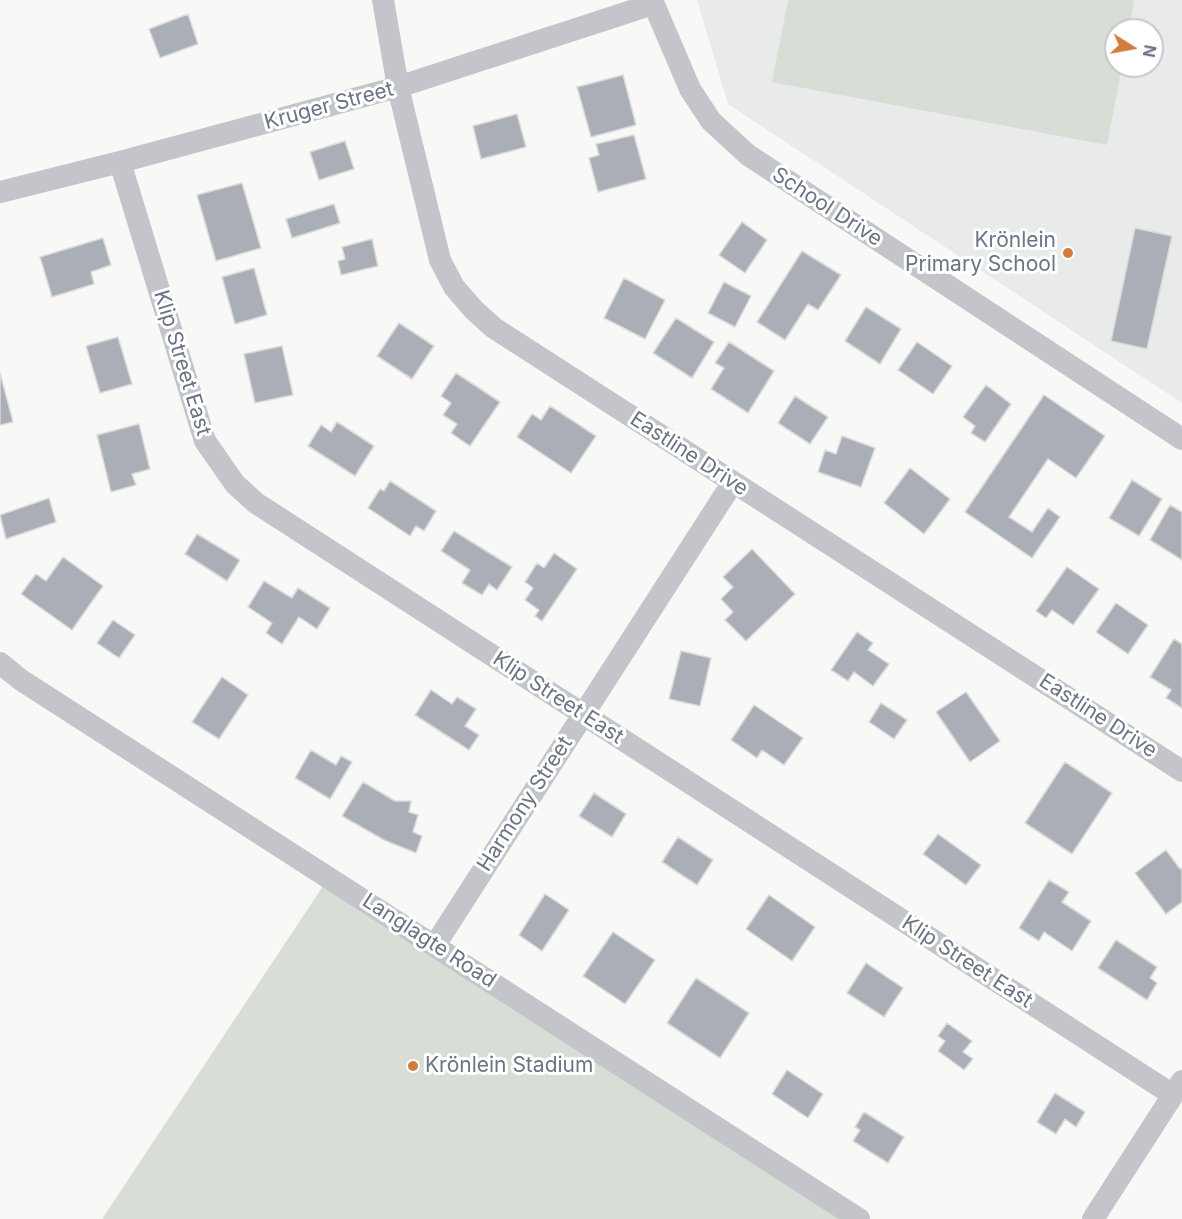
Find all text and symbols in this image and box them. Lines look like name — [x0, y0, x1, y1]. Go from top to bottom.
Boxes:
north arrow — [1104, 18, 1164, 78]
text: N — [1139, 43, 1161, 59]
street label: Kruger Street — [262, 77, 396, 135]
street label: School Drive — [767, 162, 887, 252]
place label: Krönlein Primary School — [905, 228, 1056, 278]
marker: Krönlein Primary School — [1061, 246, 1075, 260]
street label: Klip Street East — [148, 287, 216, 439]
street label: Eastline Drive — [625, 407, 753, 501]
street label: Klip Street East — [488, 646, 628, 750]
street label: Eastline Drive — [1034, 669, 1162, 763]
street label: Harmony Street — [472, 732, 578, 876]
street label: Langlagte Road — [357, 888, 501, 994]
street label: Klip Street East — [897, 910, 1037, 1014]
place label: Krönlein Stadium — [425, 1053, 593, 1079]
marker: Krönlein Stadium — [406, 1059, 420, 1073]

